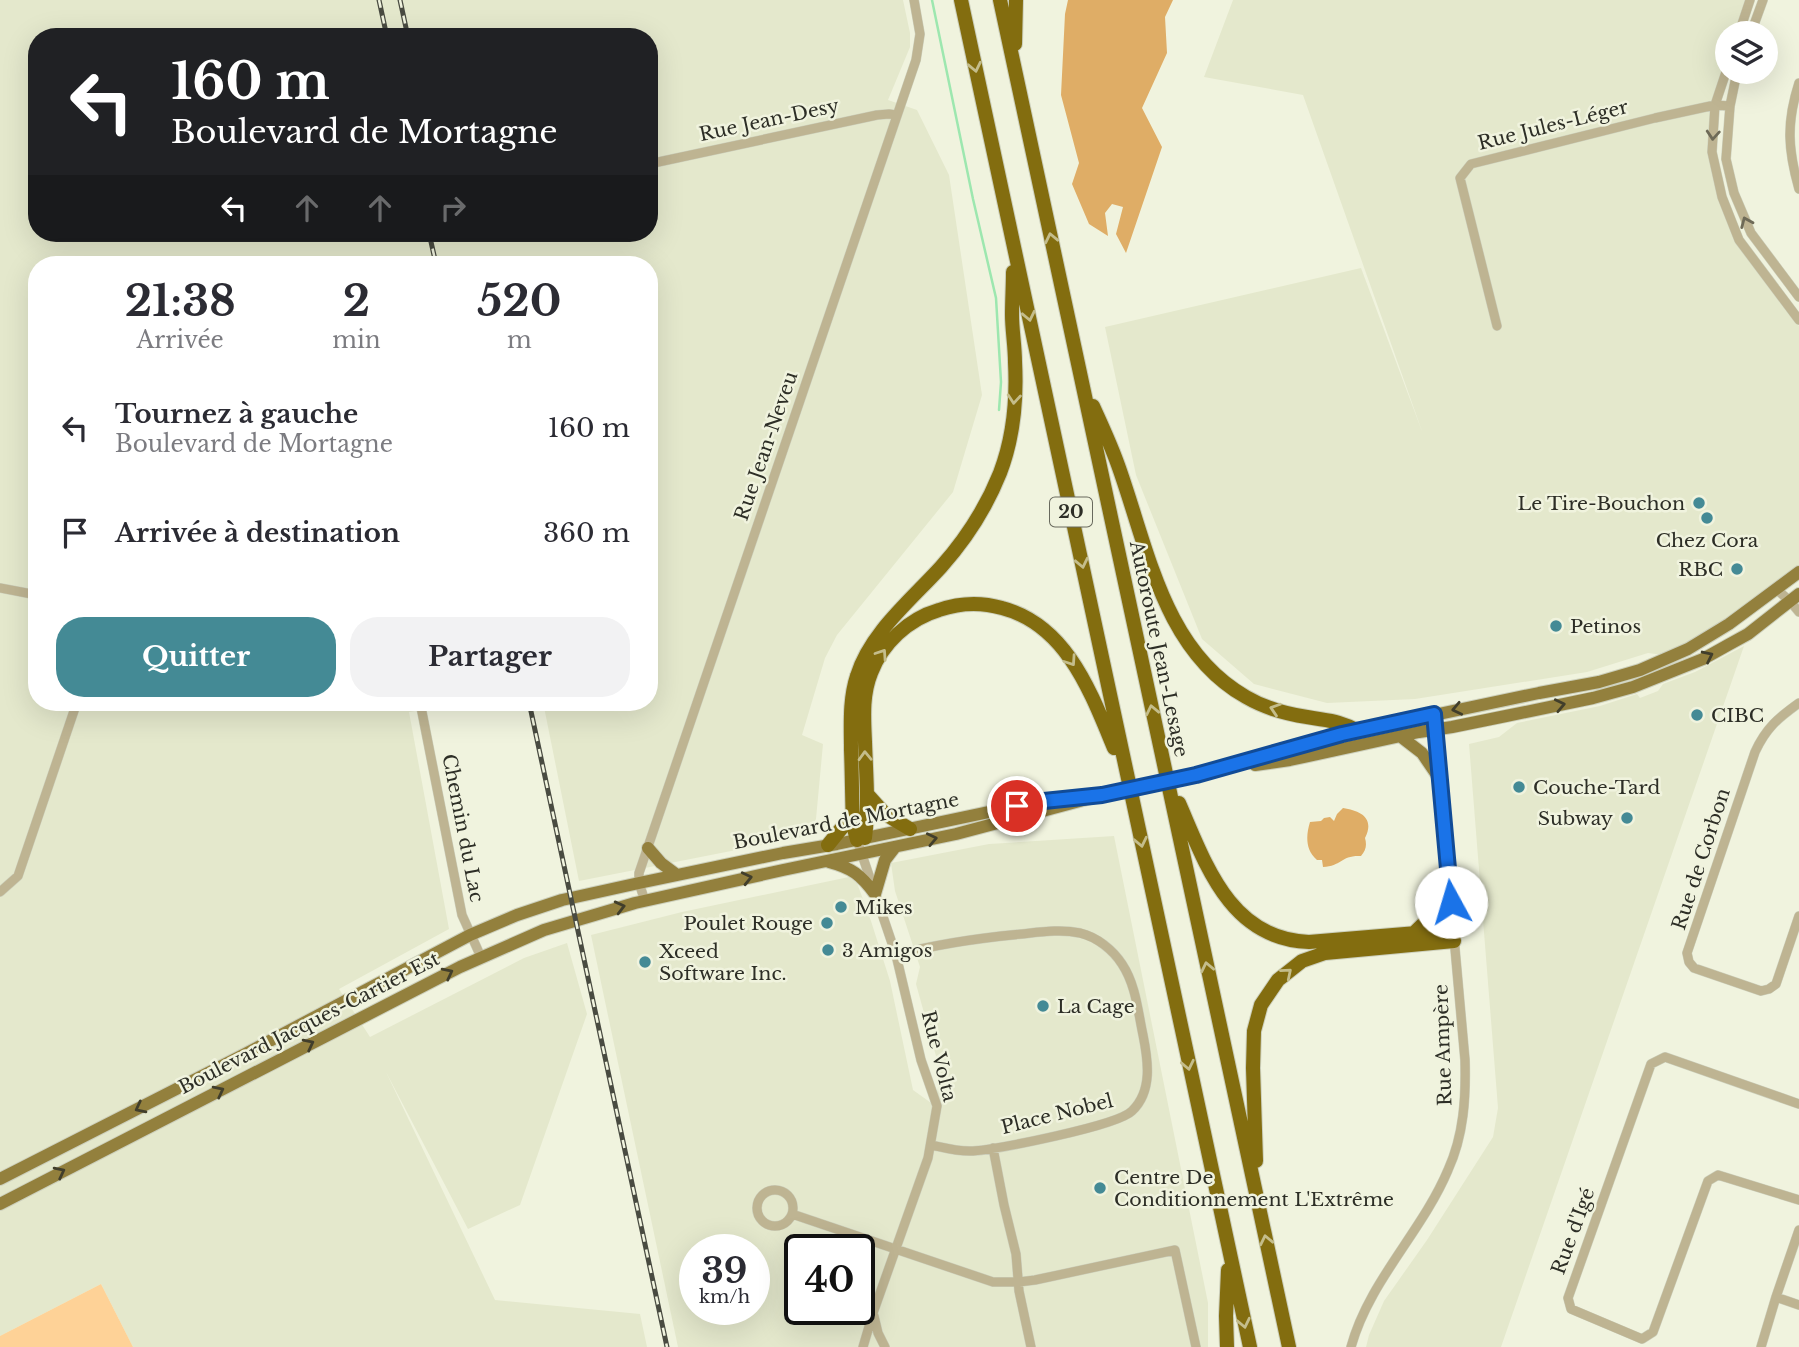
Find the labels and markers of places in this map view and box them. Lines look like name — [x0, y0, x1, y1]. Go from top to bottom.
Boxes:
place label: Le Tire-Bouchon — [1517, 492, 1685, 515]
marker: Le Tire-Bouchon — [1691, 495, 1707, 511]
marker: Chez Cora — [1699, 510, 1715, 526]
place label: Chez Cora — [1656, 529, 1759, 552]
place label: RBC — [1678, 558, 1723, 581]
marker: RBC — [1729, 561, 1745, 577]
place label: Petinos — [1570, 615, 1641, 638]
marker: Petinos — [1548, 618, 1564, 634]
place label: CIBC — [1711, 704, 1764, 727]
marker: CIBC — [1689, 707, 1705, 723]
pin — [987, 776, 1047, 836]
place label: Couche-Tard — [1533, 776, 1660, 799]
marker: Couche-Tard — [1511, 779, 1527, 795]
place label: Subway — [1538, 807, 1613, 830]
marker: Subway — [1619, 810, 1635, 826]
place label: Mikes — [855, 896, 913, 919]
marker: Mikes — [833, 899, 849, 915]
place label: Poulet Rouge — [684, 912, 813, 935]
marker: Poulet Rouge — [819, 915, 835, 931]
place label: 3 Amigos — [842, 939, 932, 962]
place label: Xceed Software Inc. — [659, 940, 787, 985]
marker: 3 Amigos — [820, 942, 836, 958]
marker: Xceed Software Inc. — [637, 954, 653, 970]
place label: La Cage — [1057, 995, 1135, 1018]
marker: La Cage — [1035, 998, 1051, 1014]
place label: Centre De Conditionnement L'Extrême — [1114, 1166, 1394, 1211]
marker: Centre De Conditionnement L'Extrême — [1092, 1180, 1108, 1196]

